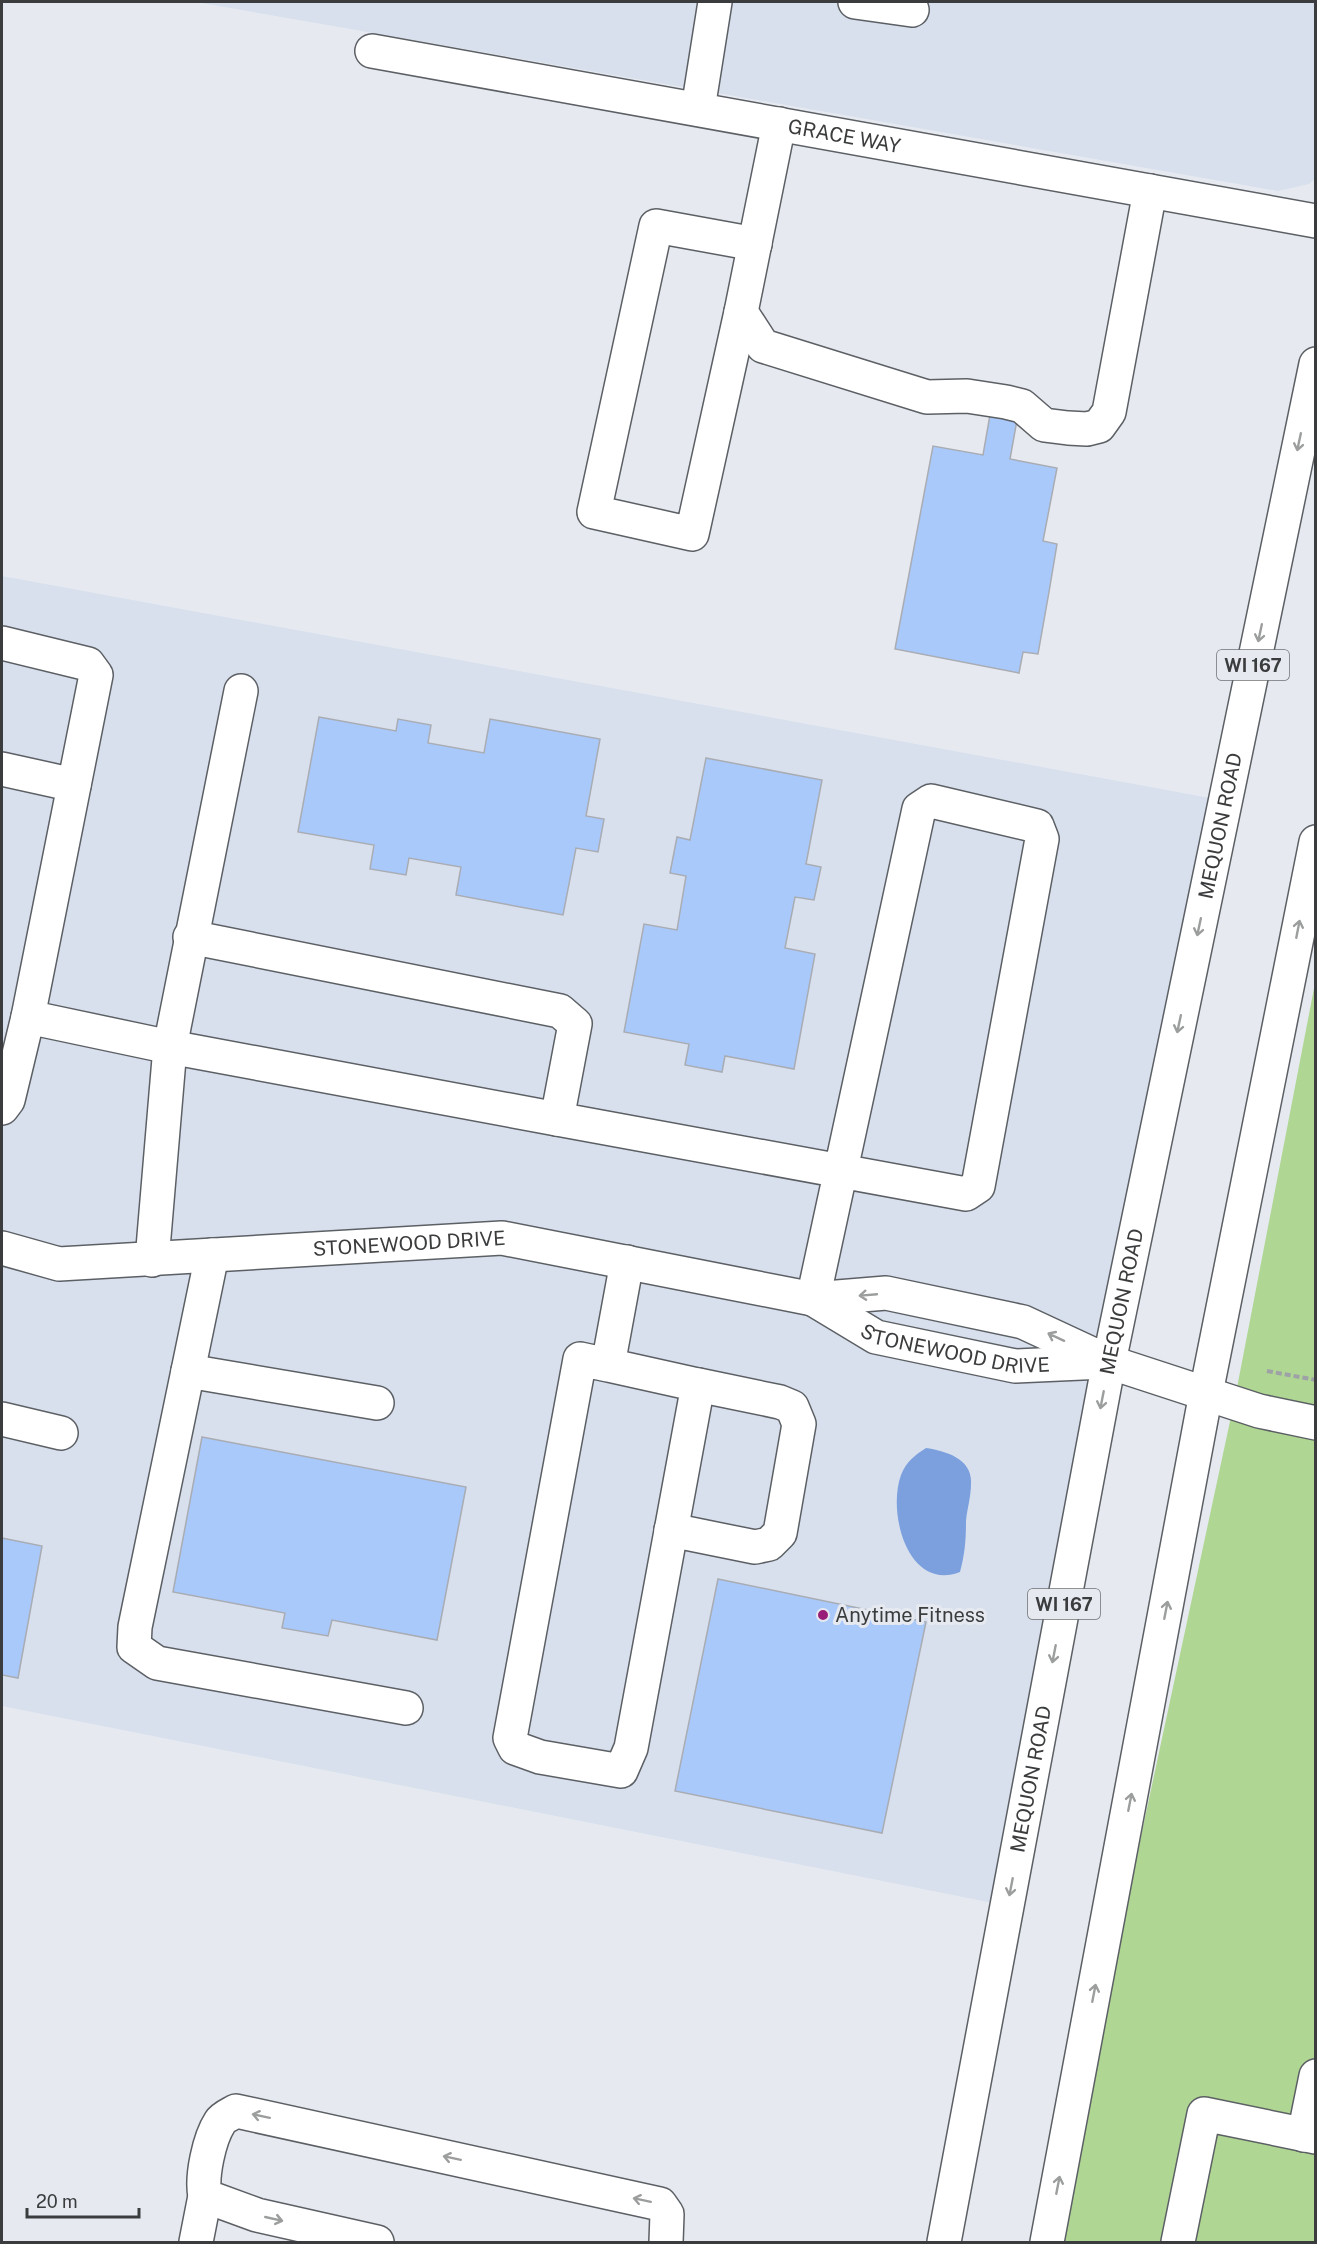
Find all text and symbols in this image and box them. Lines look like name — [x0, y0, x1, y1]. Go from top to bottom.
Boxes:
street label: GRACE WAY — [786, 114, 903, 158]
one-way arrow — [1293, 432, 1305, 451]
one-way arrow — [1254, 623, 1265, 642]
road number: WI 167 — [1217, 650, 1289, 680]
street label: MEQUON ROAD — [1193, 750, 1247, 901]
one-way arrow — [1193, 916, 1204, 936]
one-way arrow — [1293, 920, 1304, 939]
one-way arrow — [1173, 1014, 1184, 1033]
street label: STONEWOOD DRIVE — [312, 1226, 506, 1261]
street label: MEQUON ROAD — [1095, 1226, 1148, 1377]
one-way arrow — [858, 1289, 878, 1300]
street label: STONEWOOD DRIVE — [856, 1318, 1050, 1378]
one-way arrow — [1048, 1331, 1066, 1343]
one-way arrow — [1096, 1390, 1107, 1410]
road number: WI 167 — [1028, 1589, 1100, 1619]
one-way arrow — [1161, 1601, 1172, 1620]
place label: Anytime Fitness — [835, 1603, 985, 1627]
marker: Anytime Fitness — [816, 1608, 830, 1622]
one-way arrow — [1048, 1644, 1059, 1663]
street label: MEQUON ROAD — [1005, 1704, 1056, 1854]
one-way arrow — [1125, 1792, 1136, 1812]
one-way arrow — [1005, 1877, 1016, 1896]
one-way arrow — [1089, 1984, 1100, 2004]
one-way arrow — [252, 2110, 271, 2122]
one-way arrow — [442, 2152, 461, 2164]
one-way arrow — [1053, 2176, 1064, 2195]
scale bar — [27, 2181, 140, 2219]
text: 20 m — [36, 2191, 78, 2212]
one-way arrow — [633, 2194, 652, 2205]
one-way arrow — [264, 2213, 283, 2225]

